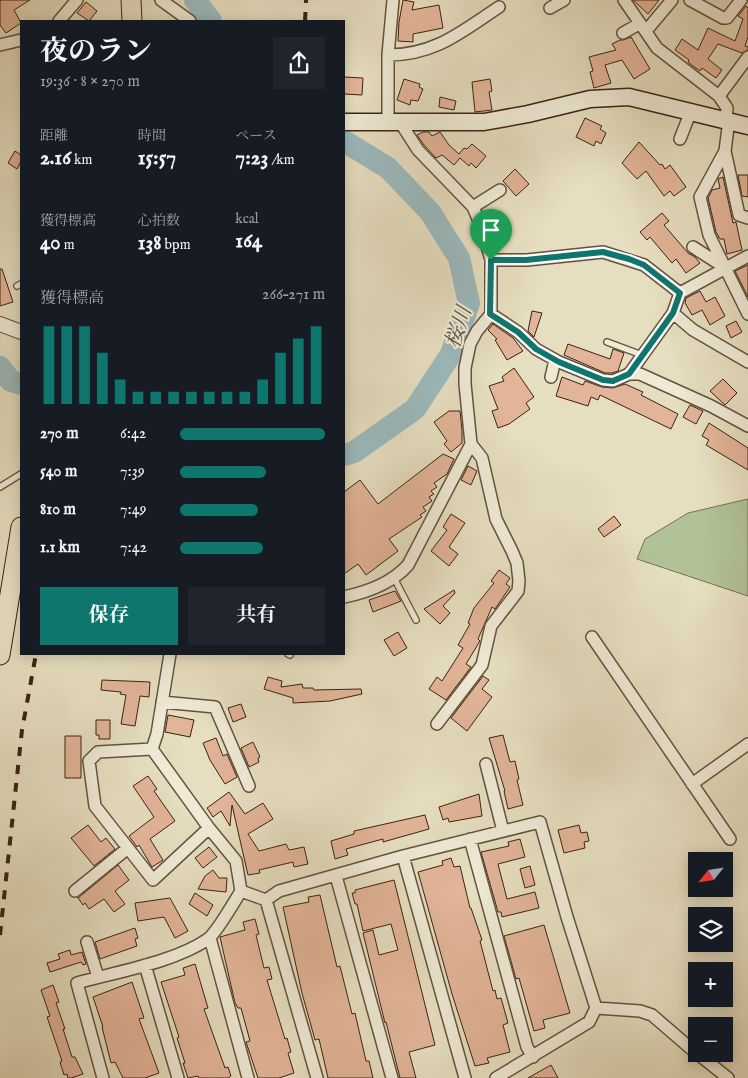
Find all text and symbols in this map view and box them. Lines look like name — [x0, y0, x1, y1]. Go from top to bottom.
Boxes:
text: 夜のラン — [40, 35, 152, 70]
button: share — [273, 37, 325, 89]
text: 19:36 · 8 × 270 m — [40, 72, 140, 92]
text: 距離 — [40, 127, 68, 145]
text: 時間 — [138, 127, 166, 145]
text: ペース — [235, 127, 277, 145]
text: 2.16 — [40, 145, 71, 172]
text: 15:57 — [138, 145, 176, 172]
text: 7:23 — [235, 145, 268, 172]
text: km — [71, 151, 92, 169]
text: /km — [268, 151, 295, 169]
pin — [470, 209, 512, 260]
text: kcal — [235, 210, 259, 228]
text: 獲得標高 — [40, 212, 96, 230]
text: 心拍数 — [138, 212, 180, 230]
icon: arrive — [477, 216, 505, 244]
text: 164 — [235, 228, 262, 255]
text: 40 — [40, 230, 61, 257]
text: 138 — [138, 230, 162, 257]
text: m — [61, 236, 75, 254]
text: bpm — [162, 236, 190, 254]
text: 266–271 m — [262, 285, 325, 305]
text: 獲得標高 — [40, 289, 104, 309]
water label: 桜川 — [440, 301, 479, 352]
text: 270 m — [40, 424, 79, 444]
text: 6:42 — [120, 424, 146, 444]
text: 540 m — [40, 462, 77, 482]
text: 7:39 — [120, 462, 145, 482]
text: 810 m — [40, 500, 76, 520]
text: 7:49 — [120, 500, 147, 520]
text: 1.1 km — [40, 538, 80, 558]
text: 7:42 — [120, 538, 147, 558]
button: 保存 — [40, 587, 178, 645]
button: 共有 — [188, 587, 325, 645]
north arrow — [688, 852, 732, 898]
map controls — [688, 852, 733, 1062]
button: layers — [688, 907, 733, 952]
button: + — [688, 962, 733, 1007]
button: − — [688, 1017, 733, 1062]

